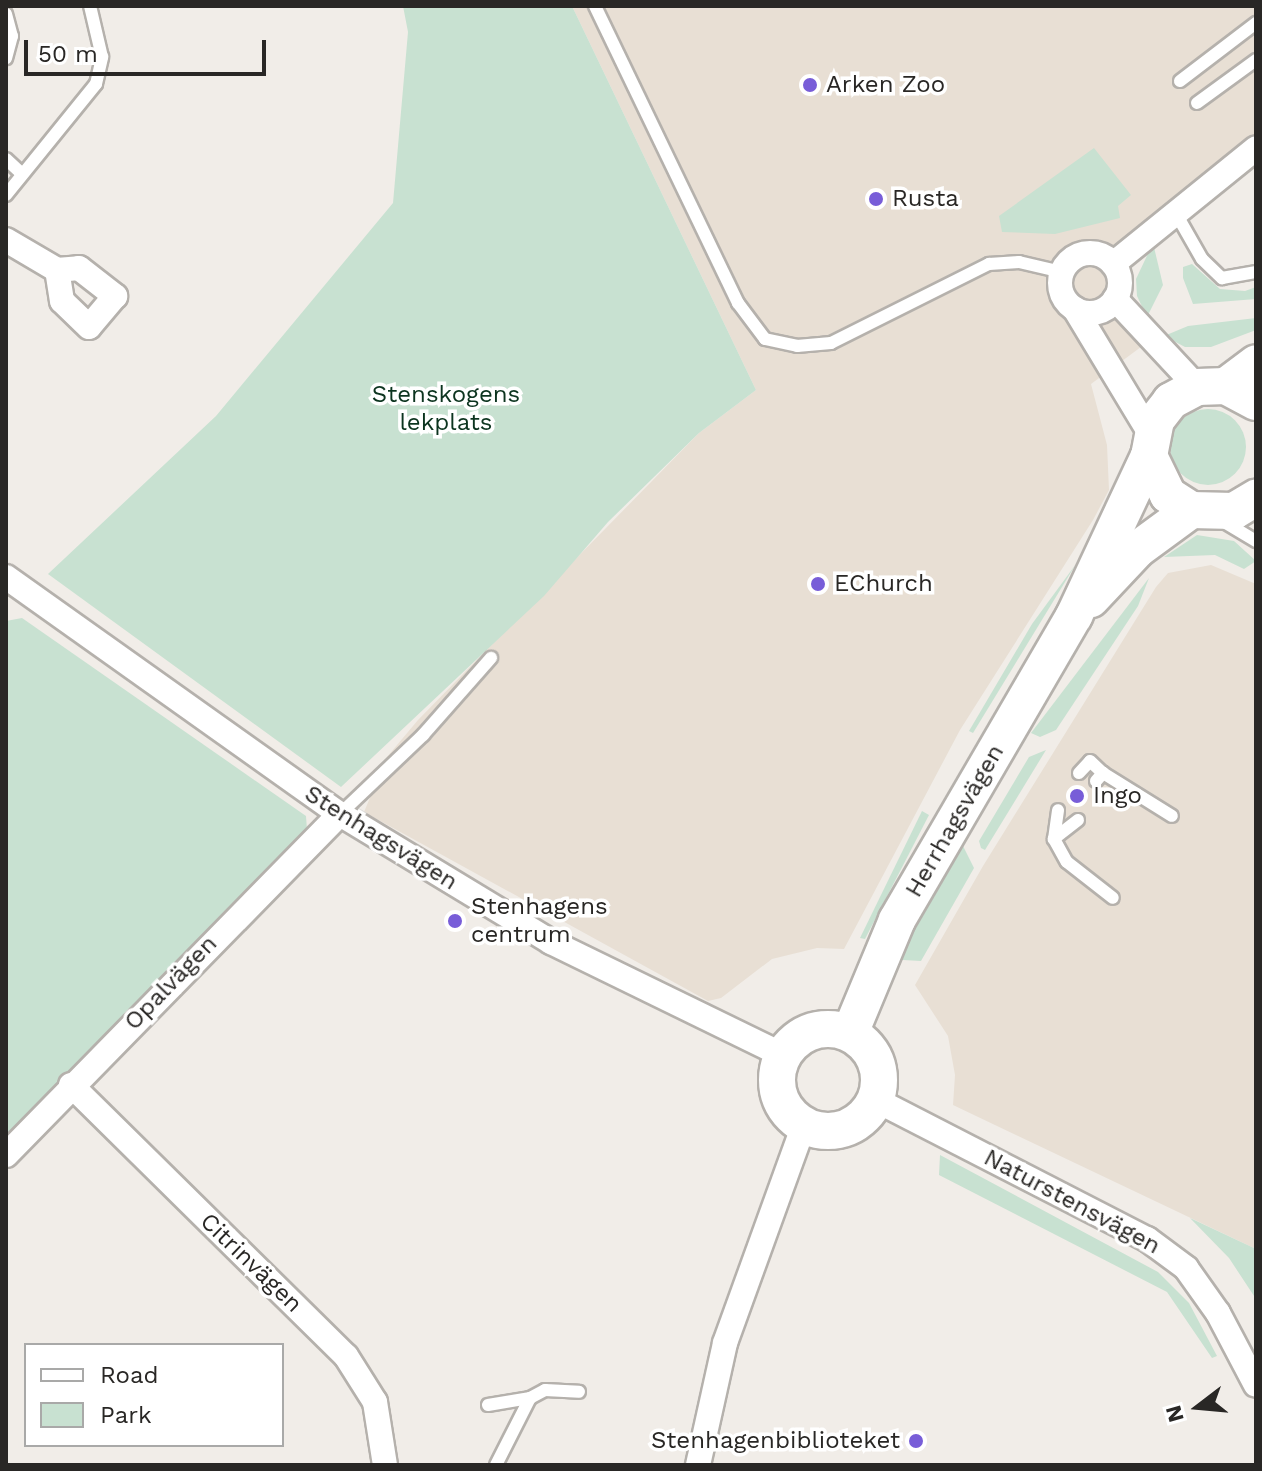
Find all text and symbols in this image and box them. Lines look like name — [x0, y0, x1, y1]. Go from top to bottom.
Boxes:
scale bar — [28, 24, 270, 74]
text: 50 m — [38, 40, 98, 68]
place label: Arken Zoo — [826, 71, 945, 99]
marker: Arken Zoo — [801, 76, 819, 94]
place label: Rusta — [892, 185, 959, 213]
marker: Rusta — [867, 190, 885, 208]
park label: Stenskogens lekplats — [372, 381, 520, 437]
place label: EChurch — [834, 570, 933, 598]
marker: EChurch — [809, 575, 827, 593]
street label: Herrhagsvägen — [900, 739, 1010, 903]
street label: Stenhagsvägen — [299, 779, 463, 897]
place label: Ingo — [1093, 782, 1142, 810]
marker: Ingo — [1068, 787, 1086, 805]
place label: Stenhagens centrum — [471, 893, 608, 949]
marker: Stenhagens centrum — [446, 912, 464, 930]
street label: Opalvägen — [119, 930, 223, 1036]
street label: Naturstensvägen — [979, 1143, 1165, 1261]
street label: Citrinvägen — [194, 1207, 308, 1319]
legend — [24, 1343, 284, 1447]
text: Road — [100, 1361, 159, 1389]
north arrow — [1158, 1367, 1238, 1447]
text: Park — [100, 1401, 152, 1429]
text: N — [1160, 1402, 1189, 1425]
place label: Stenhagenbiblioteket — [651, 1427, 900, 1455]
marker: Stenhagenbiblioteket — [907, 1432, 925, 1450]

